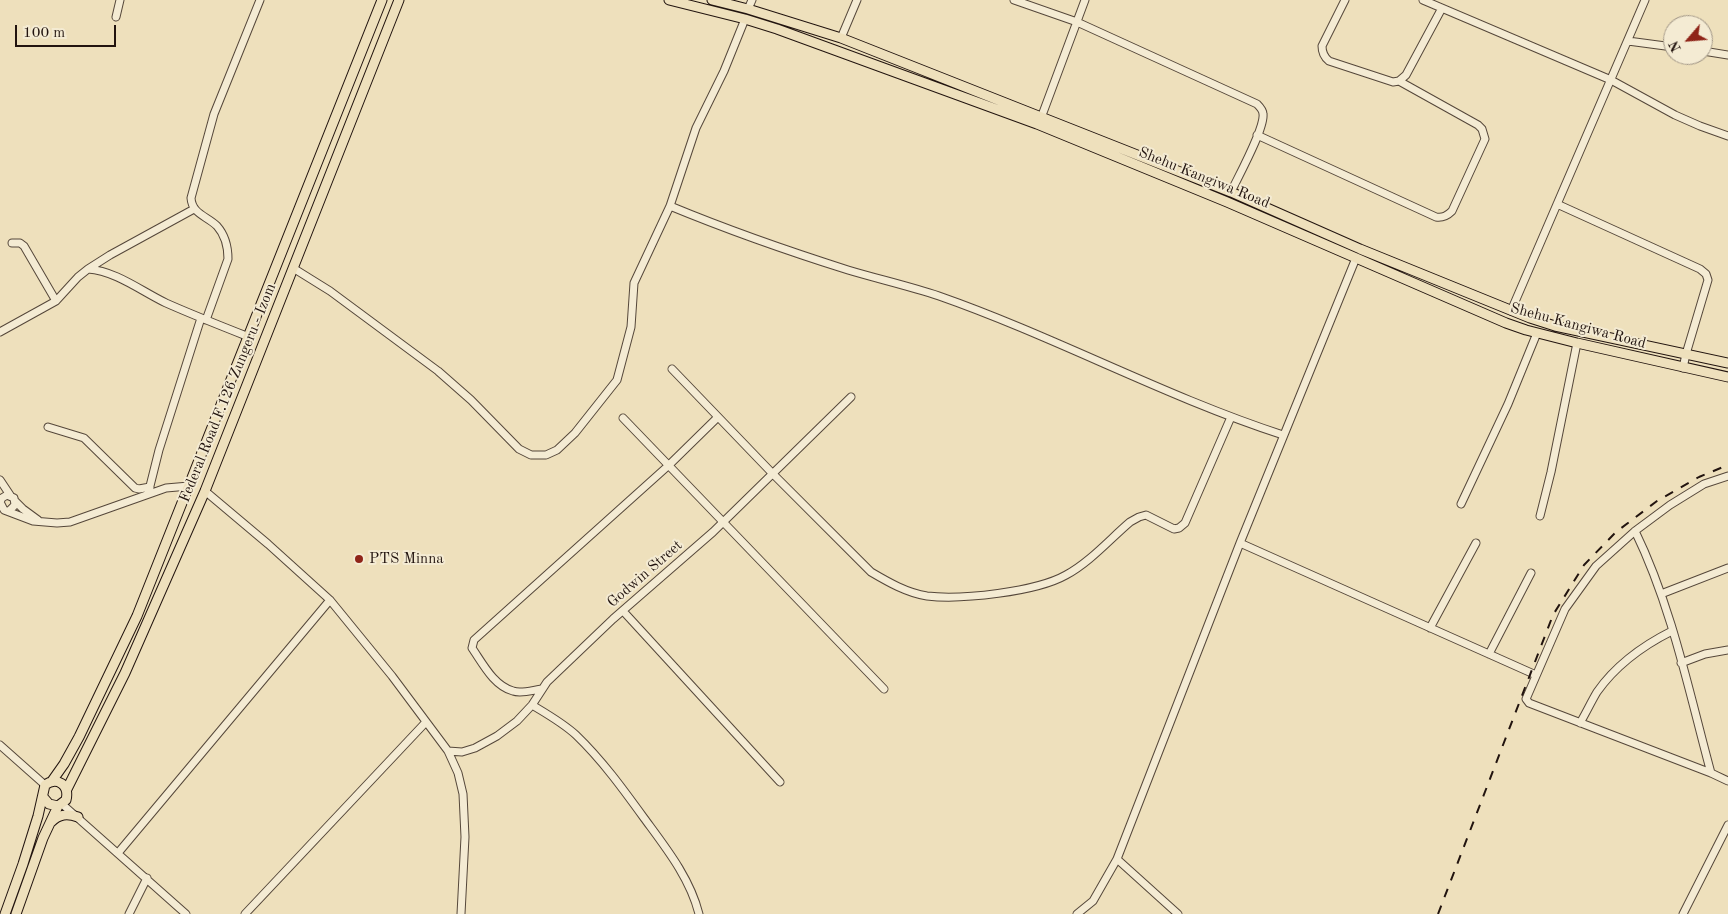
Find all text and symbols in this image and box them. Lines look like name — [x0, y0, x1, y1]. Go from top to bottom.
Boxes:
scale bar — [18, 15, 119, 47]
north arrow — [1663, 15, 1713, 65]
text: 100 m — [23, 26, 65, 41]
text: N — [1667, 38, 1684, 54]
street label: Shehu Kangiwa Road — [1136, 143, 1272, 213]
street label: Federal Road F.126 Zungeru - Izom — [176, 281, 280, 505]
street label: Shehu Kangiwa Road — [1508, 299, 1648, 353]
street label: Godwin Street — [604, 536, 686, 612]
place label: PTS Minna — [369, 550, 444, 568]
marker: PTS Minna — [353, 553, 365, 565]

